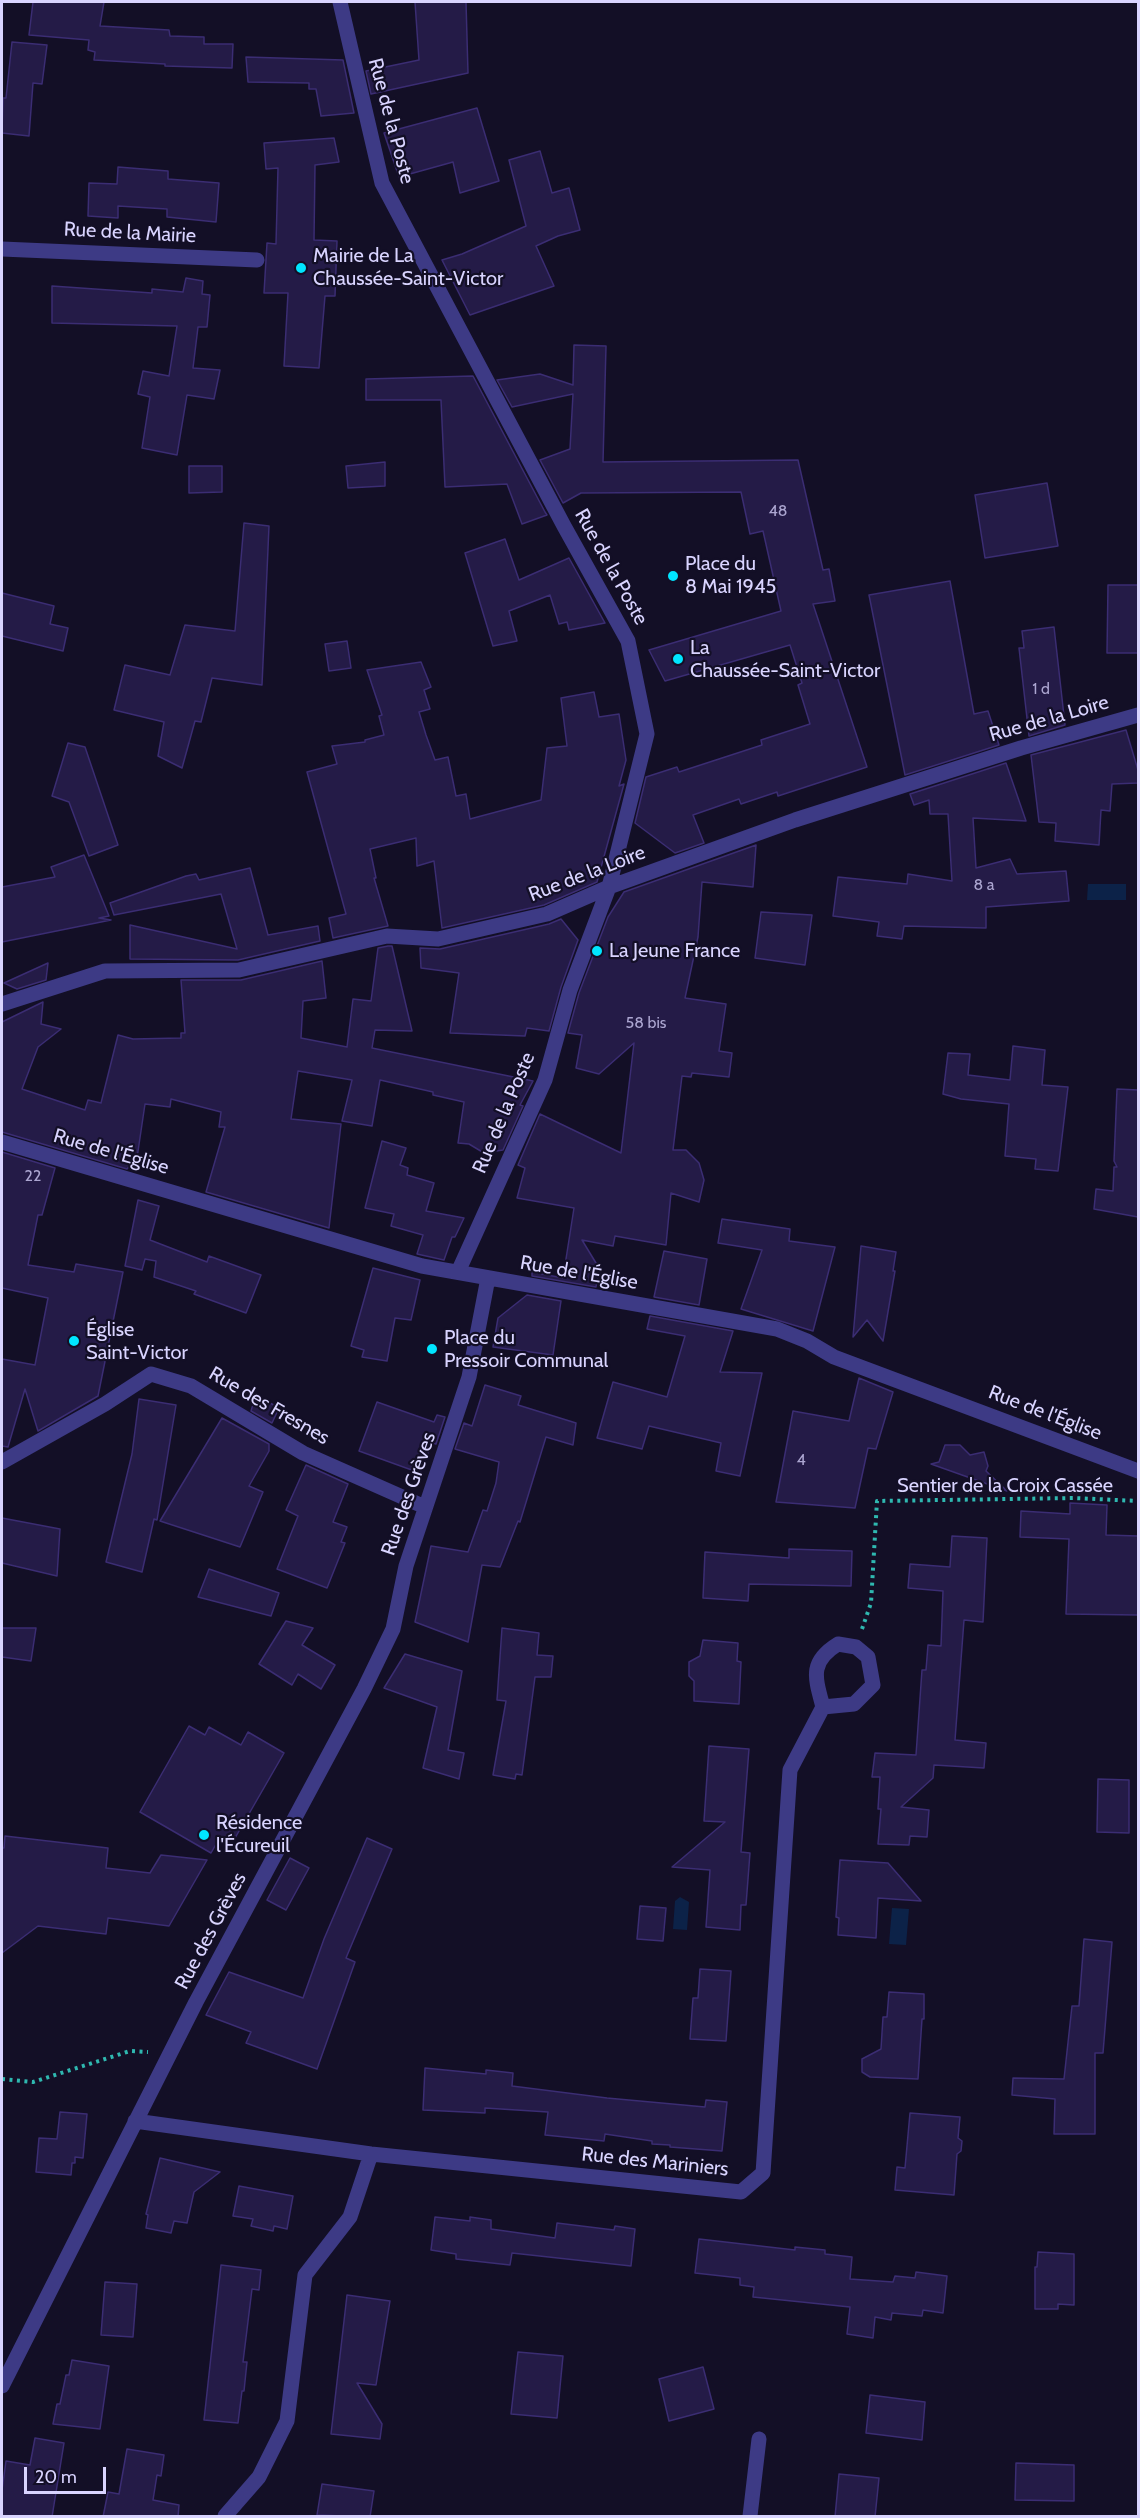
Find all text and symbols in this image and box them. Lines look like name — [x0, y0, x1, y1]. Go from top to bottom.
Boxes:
street label: Rue de la Poste — [363, 56, 419, 186]
street label: Rue de la Mairie — [63, 218, 197, 248]
place label: Mairie de La Chaussée-Saint-Victor — [313, 244, 503, 291]
marker: Mairie de La Chaussée-Saint-Victor — [294, 261, 308, 275]
house number: 48 — [769, 501, 787, 521]
street label: Rue de la Poste — [569, 505, 653, 629]
place label: Place du 8 Mai 1945 — [685, 552, 776, 599]
marker: Place du 8 Mai 1945 — [666, 569, 680, 583]
place label: La Chaussée-Saint-Victor — [690, 636, 880, 683]
marker: La Chaussée-Saint-Victor — [671, 652, 685, 666]
house number: 1 d — [1032, 679, 1050, 699]
street label: Rue de la Loire — [987, 691, 1111, 747]
street label: Rue de la Loire — [525, 841, 649, 907]
house number: 8 a — [974, 875, 994, 895]
place label: La Jeune France — [609, 939, 740, 963]
marker: La Jeune France — [590, 944, 604, 958]
house number: 58 bis — [626, 1013, 666, 1033]
street label: Rue de la Poste — [468, 1049, 540, 1177]
street label: Rue de l'Église — [50, 1124, 172, 1180]
house number: 22 — [25, 1166, 41, 1186]
street label: Rue de l'Église — [518, 1251, 640, 1295]
place label: Église Saint-Victor — [86, 1318, 188, 1365]
place label: Place du Pressoir Communal — [444, 1326, 608, 1373]
marker: Église Saint-Victor — [67, 1334, 81, 1348]
marker: Place du Pressoir Communal — [425, 1342, 439, 1356]
street label: Rue des Fresnes — [205, 1362, 333, 1450]
street label: Rue de l'Église — [985, 1380, 1105, 1446]
street label: Rue des Grèves — [377, 1429, 441, 1559]
house number: 4 — [796, 1450, 806, 1470]
street label: Sentier de la Croix Cassée — [897, 1474, 1113, 1498]
place label: Résidence l'Écureuil — [216, 1811, 302, 1858]
marker: Résidence l'Écureuil — [197, 1828, 211, 1842]
street label: Rue des Grèves — [170, 1868, 252, 1994]
street label: Rue des Mariniers — [580, 2142, 730, 2182]
scale bar — [27, 2455, 110, 2493]
text: 20 m — [35, 2466, 77, 2488]

